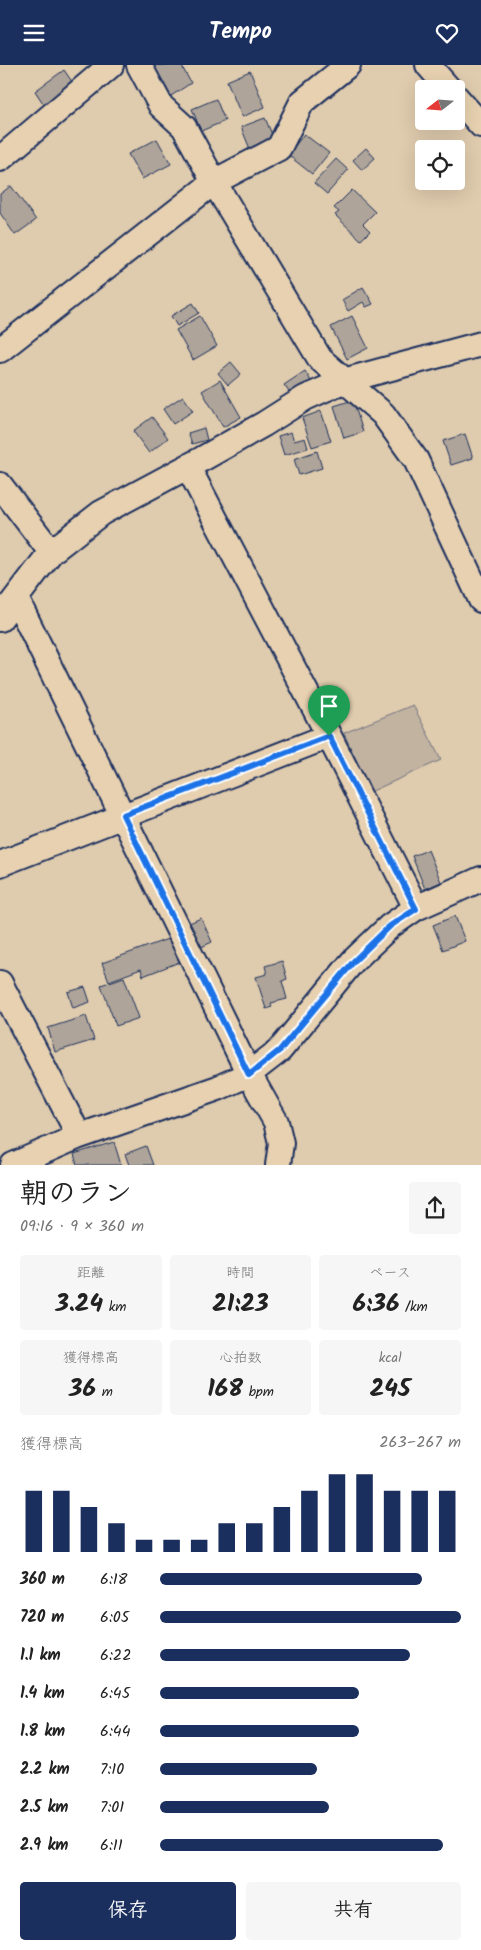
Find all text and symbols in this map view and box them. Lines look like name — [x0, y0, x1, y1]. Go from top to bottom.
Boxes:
text: Tempo — [209, 15, 272, 50]
icon: menu — [20, 19, 48, 47]
icon: heart — [433, 19, 461, 47]
north arrow — [415, 80, 465, 130]
map controls — [415, 80, 465, 190]
button: locate — [415, 140, 465, 190]
pin — [308, 685, 350, 736]
icon: arrive — [315, 692, 343, 720]
text: 朝のラン — [20, 1172, 132, 1217]
button: share — [409, 1182, 461, 1234]
text: 09:16 · 9 × 360 m — [20, 1214, 144, 1239]
text: 距離 — [77, 1262, 105, 1284]
text: 時間 — [226, 1262, 254, 1284]
text: ペース — [370, 1262, 411, 1284]
text: 3.24 — [55, 1284, 103, 1324]
text: 21:23 — [212, 1284, 269, 1324]
text: 6:36 — [353, 1284, 399, 1324]
text: km — [103, 1296, 126, 1318]
text: /km — [399, 1296, 428, 1318]
text: 獲得標高 — [63, 1347, 119, 1369]
text: 心拍数 — [219, 1347, 261, 1369]
text: kcal — [379, 1347, 402, 1369]
text: 36 — [69, 1369, 96, 1409]
text: 168 — [207, 1369, 243, 1409]
text: 245 — [370, 1369, 411, 1409]
text: m — [96, 1381, 113, 1403]
text: bpm — [243, 1381, 274, 1403]
text: 263–267 m — [379, 1430, 461, 1455]
text: 獲得標高 — [20, 1432, 84, 1457]
text: 360 m — [20, 1567, 65, 1592]
text: 6:18 — [100, 1567, 128, 1592]
text: 720 m — [20, 1605, 64, 1630]
text: 6:05 — [100, 1605, 129, 1630]
text: 1.1 km — [20, 1643, 61, 1668]
text: 6:22 — [100, 1643, 131, 1668]
text: 1.4 km — [20, 1681, 65, 1706]
text: 6:45 — [100, 1681, 130, 1706]
text: 1.8 km — [20, 1719, 65, 1744]
text: 6:44 — [100, 1719, 130, 1744]
text: 2.2 km — [20, 1757, 70, 1782]
text: 7:10 — [100, 1757, 124, 1782]
text: 2.5 km — [20, 1795, 68, 1820]
text: 7:01 — [100, 1795, 124, 1820]
text: 2.9 km — [20, 1833, 68, 1858]
text: 6:11 — [100, 1833, 123, 1858]
button: 保存 — [20, 1882, 236, 1940]
button: 共有 — [246, 1882, 461, 1940]

